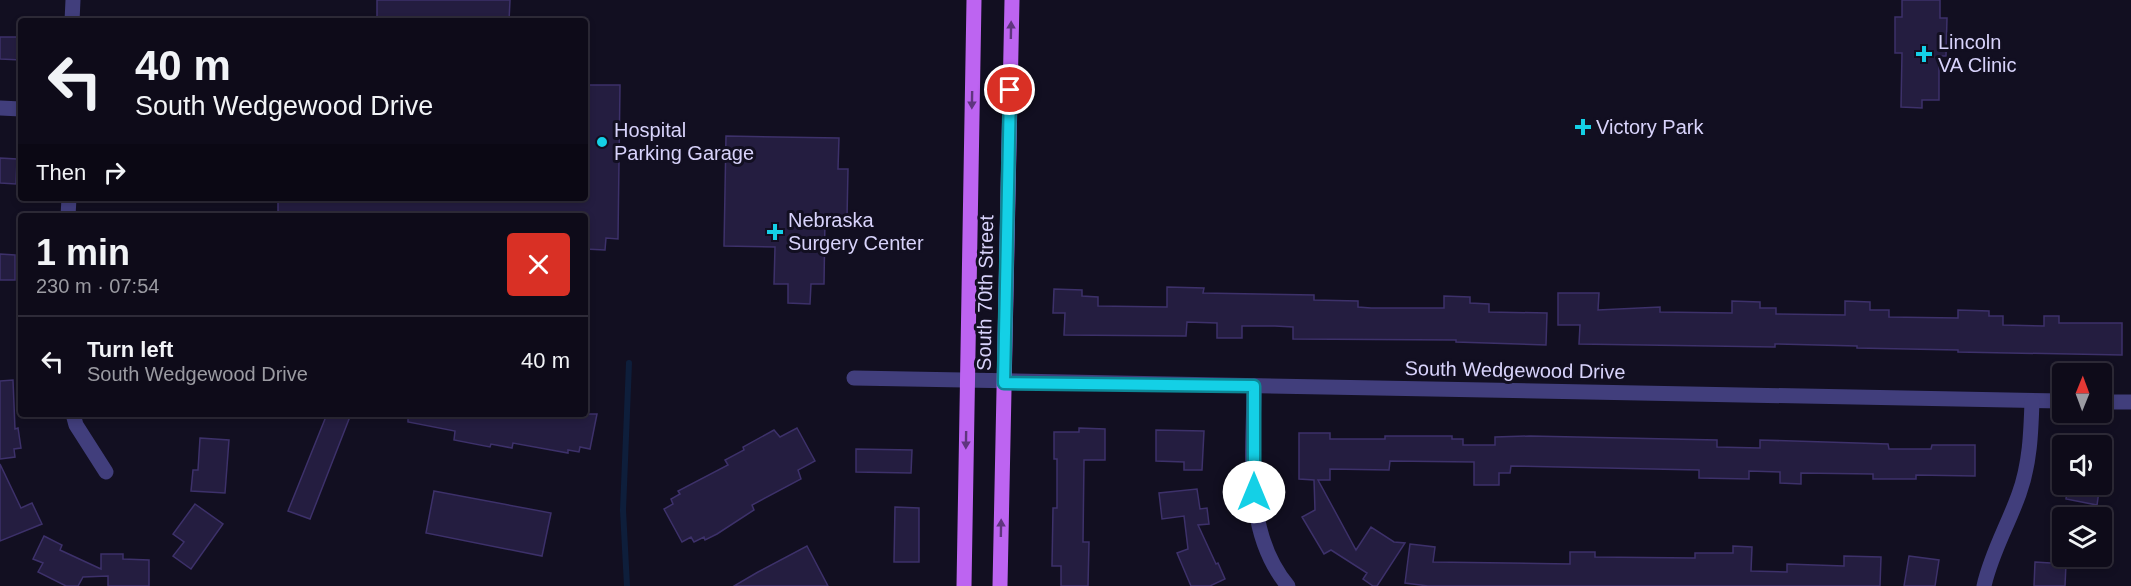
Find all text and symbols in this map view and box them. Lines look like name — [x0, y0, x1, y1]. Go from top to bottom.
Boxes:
one-way arrow — [1006, 21, 1016, 40]
place label: Lincoln VA Clinic — [1938, 31, 2017, 76]
icon: left — [36, 42, 114, 120]
text: 40 m — [135, 42, 231, 89]
marker: Lincoln VA Clinic — [1915, 45, 1933, 63]
pin — [984, 64, 1035, 115]
icon: arrive — [993, 73, 1026, 106]
text: South Wedgewood Drive — [135, 91, 433, 121]
one-way arrow — [967, 91, 977, 110]
place label: Victory Park — [1596, 116, 1704, 138]
marker: Victory Park — [1574, 118, 1592, 136]
place label: Hospital Parking Garage — [614, 119, 754, 164]
marker: Hospital Parking Garage — [595, 135, 609, 149]
icon: right — [98, 156, 131, 189]
text: Then — [36, 160, 86, 185]
place label: Nebraska Surgery Center — [788, 209, 924, 254]
street label: South 70th Street — [973, 215, 997, 371]
marker: Nebraska Surgery Center — [766, 223, 784, 241]
text: 1 min — [36, 232, 130, 273]
button: close — [507, 233, 570, 296]
text: 230 m · 07:54 — [36, 275, 159, 297]
text: Turn left — [87, 337, 173, 362]
icon: left — [36, 345, 69, 378]
text: 40 m — [521, 348, 570, 373]
street label: South Wedgewood Drive — [1404, 357, 1626, 383]
text: South Wedgewood Drive — [87, 363, 308, 385]
north arrow — [2052, 363, 2112, 423]
map controls — [2052, 363, 2112, 567]
one-way arrow — [962, 431, 971, 450]
button: sound — [2052, 435, 2112, 495]
position arrow — [1222, 460, 1286, 524]
button: layers — [2052, 507, 2112, 567]
one-way arrow — [996, 518, 1006, 537]

